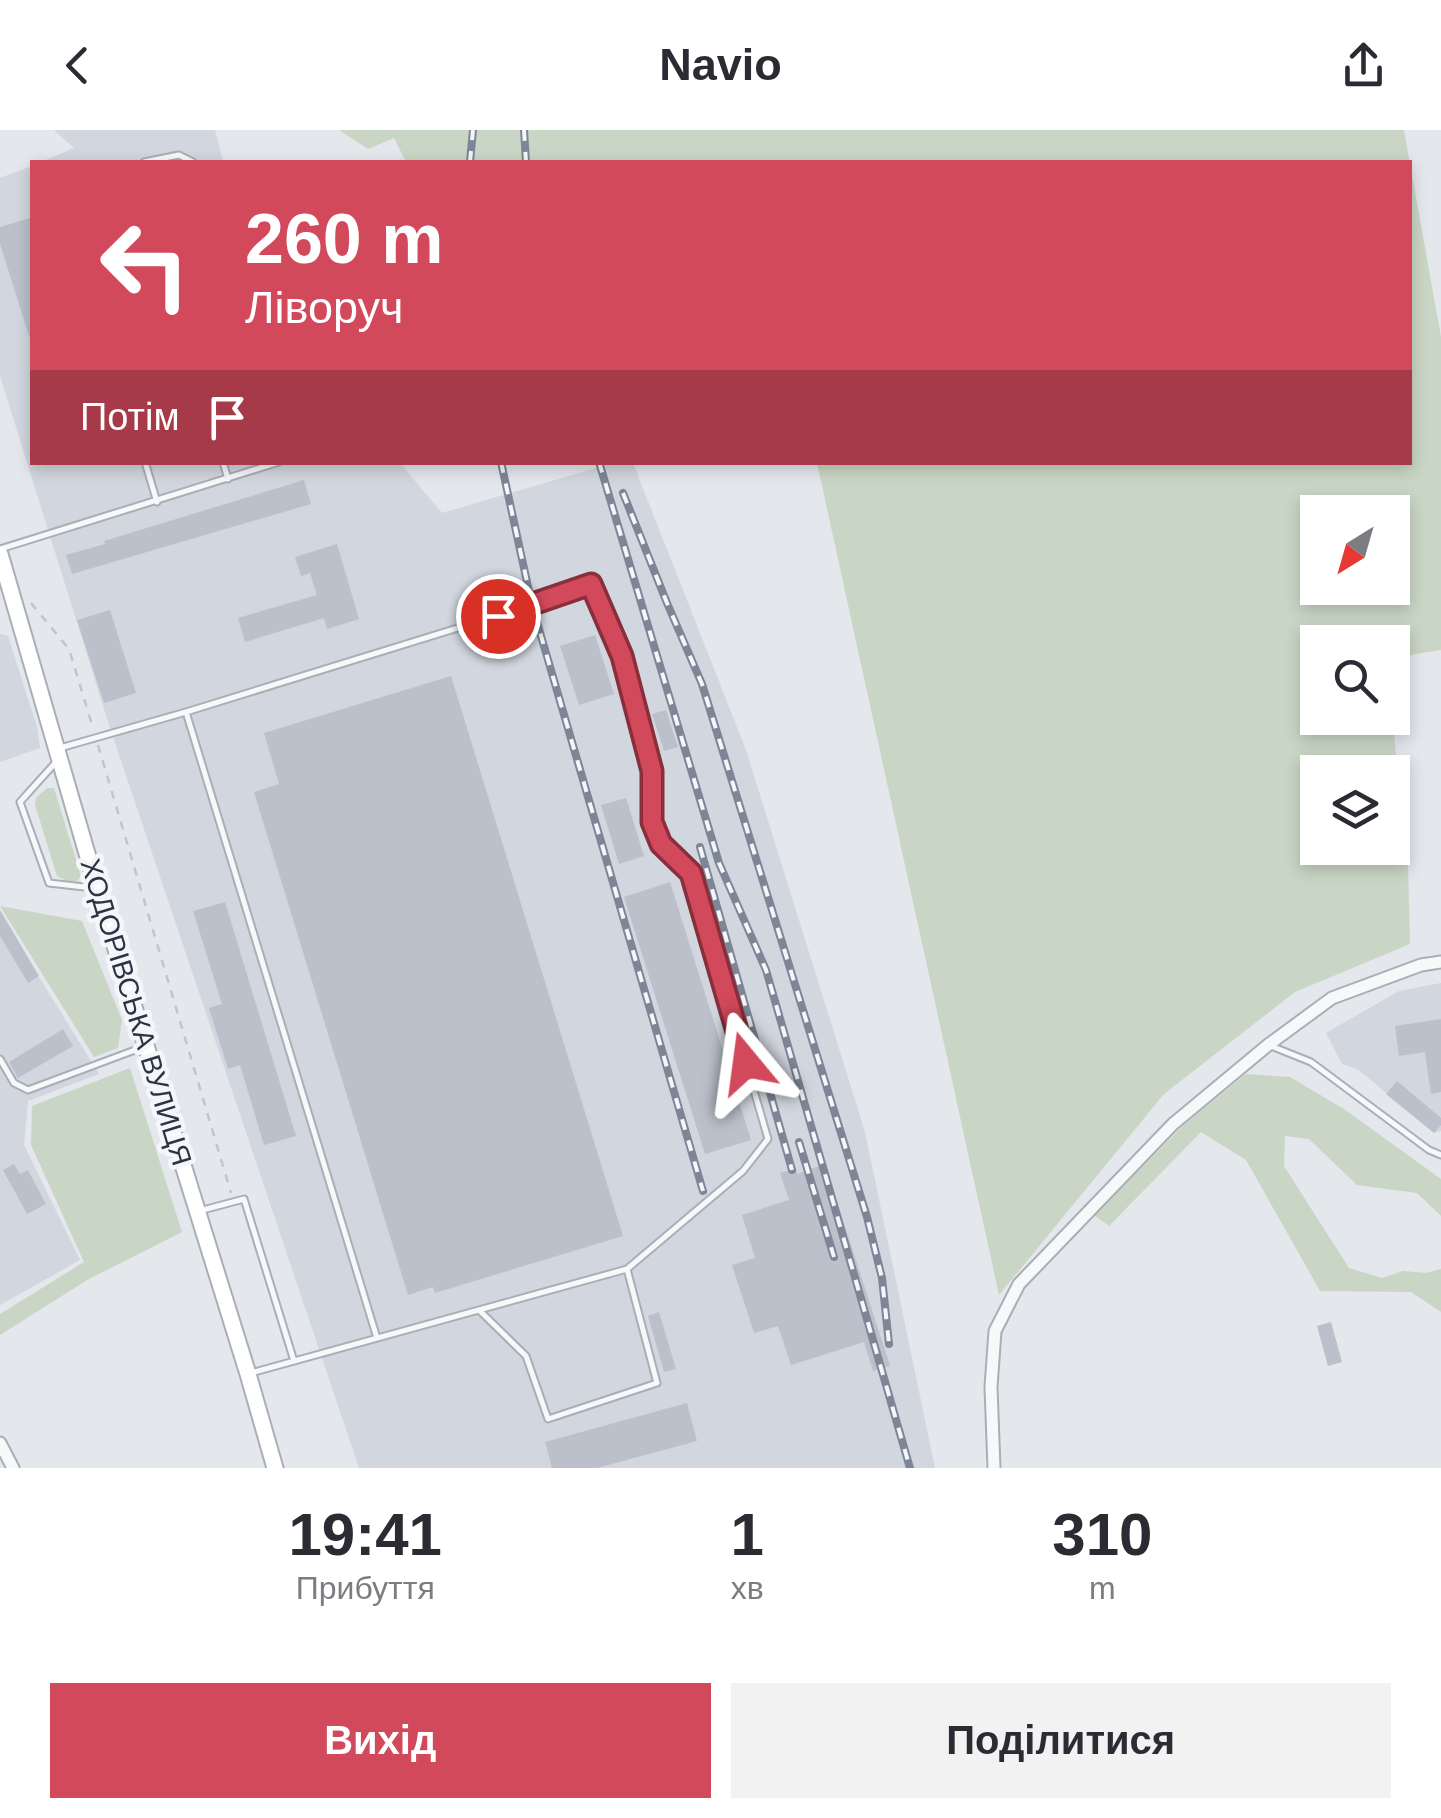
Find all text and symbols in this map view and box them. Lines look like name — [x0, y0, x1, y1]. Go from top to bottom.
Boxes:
icon: back — [50, 38, 105, 93]
icon: share — [1336, 38, 1391, 93]
text: Navio — [659, 39, 782, 90]
icon: left — [80, 200, 210, 330]
text: 260 m — [245, 200, 443, 278]
text: Ліворуч — [245, 282, 403, 333]
icon: arrive — [200, 390, 255, 445]
text: Потім — [80, 396, 180, 438]
north arrow — [1300, 495, 1410, 605]
map controls — [1300, 495, 1410, 865]
pin — [456, 574, 541, 659]
icon: arrive — [471, 589, 526, 644]
button: search — [1300, 625, 1410, 735]
button: layers — [1300, 755, 1410, 865]
street label: ХОДОРІВСЬКА ВУЛИЦЯ — [75, 855, 197, 1169]
position arrow — [694, 1011, 798, 1115]
text: 19:41 — [289, 1501, 442, 1568]
text: 1 — [730, 1501, 764, 1568]
text: 310 — [1052, 1501, 1152, 1568]
text: Прибуття — [296, 1570, 435, 1606]
text: хв — [731, 1570, 764, 1606]
text: m — [1089, 1570, 1116, 1606]
button: Вихід — [50, 1683, 711, 1798]
button: Поділитися — [731, 1683, 1391, 1798]

